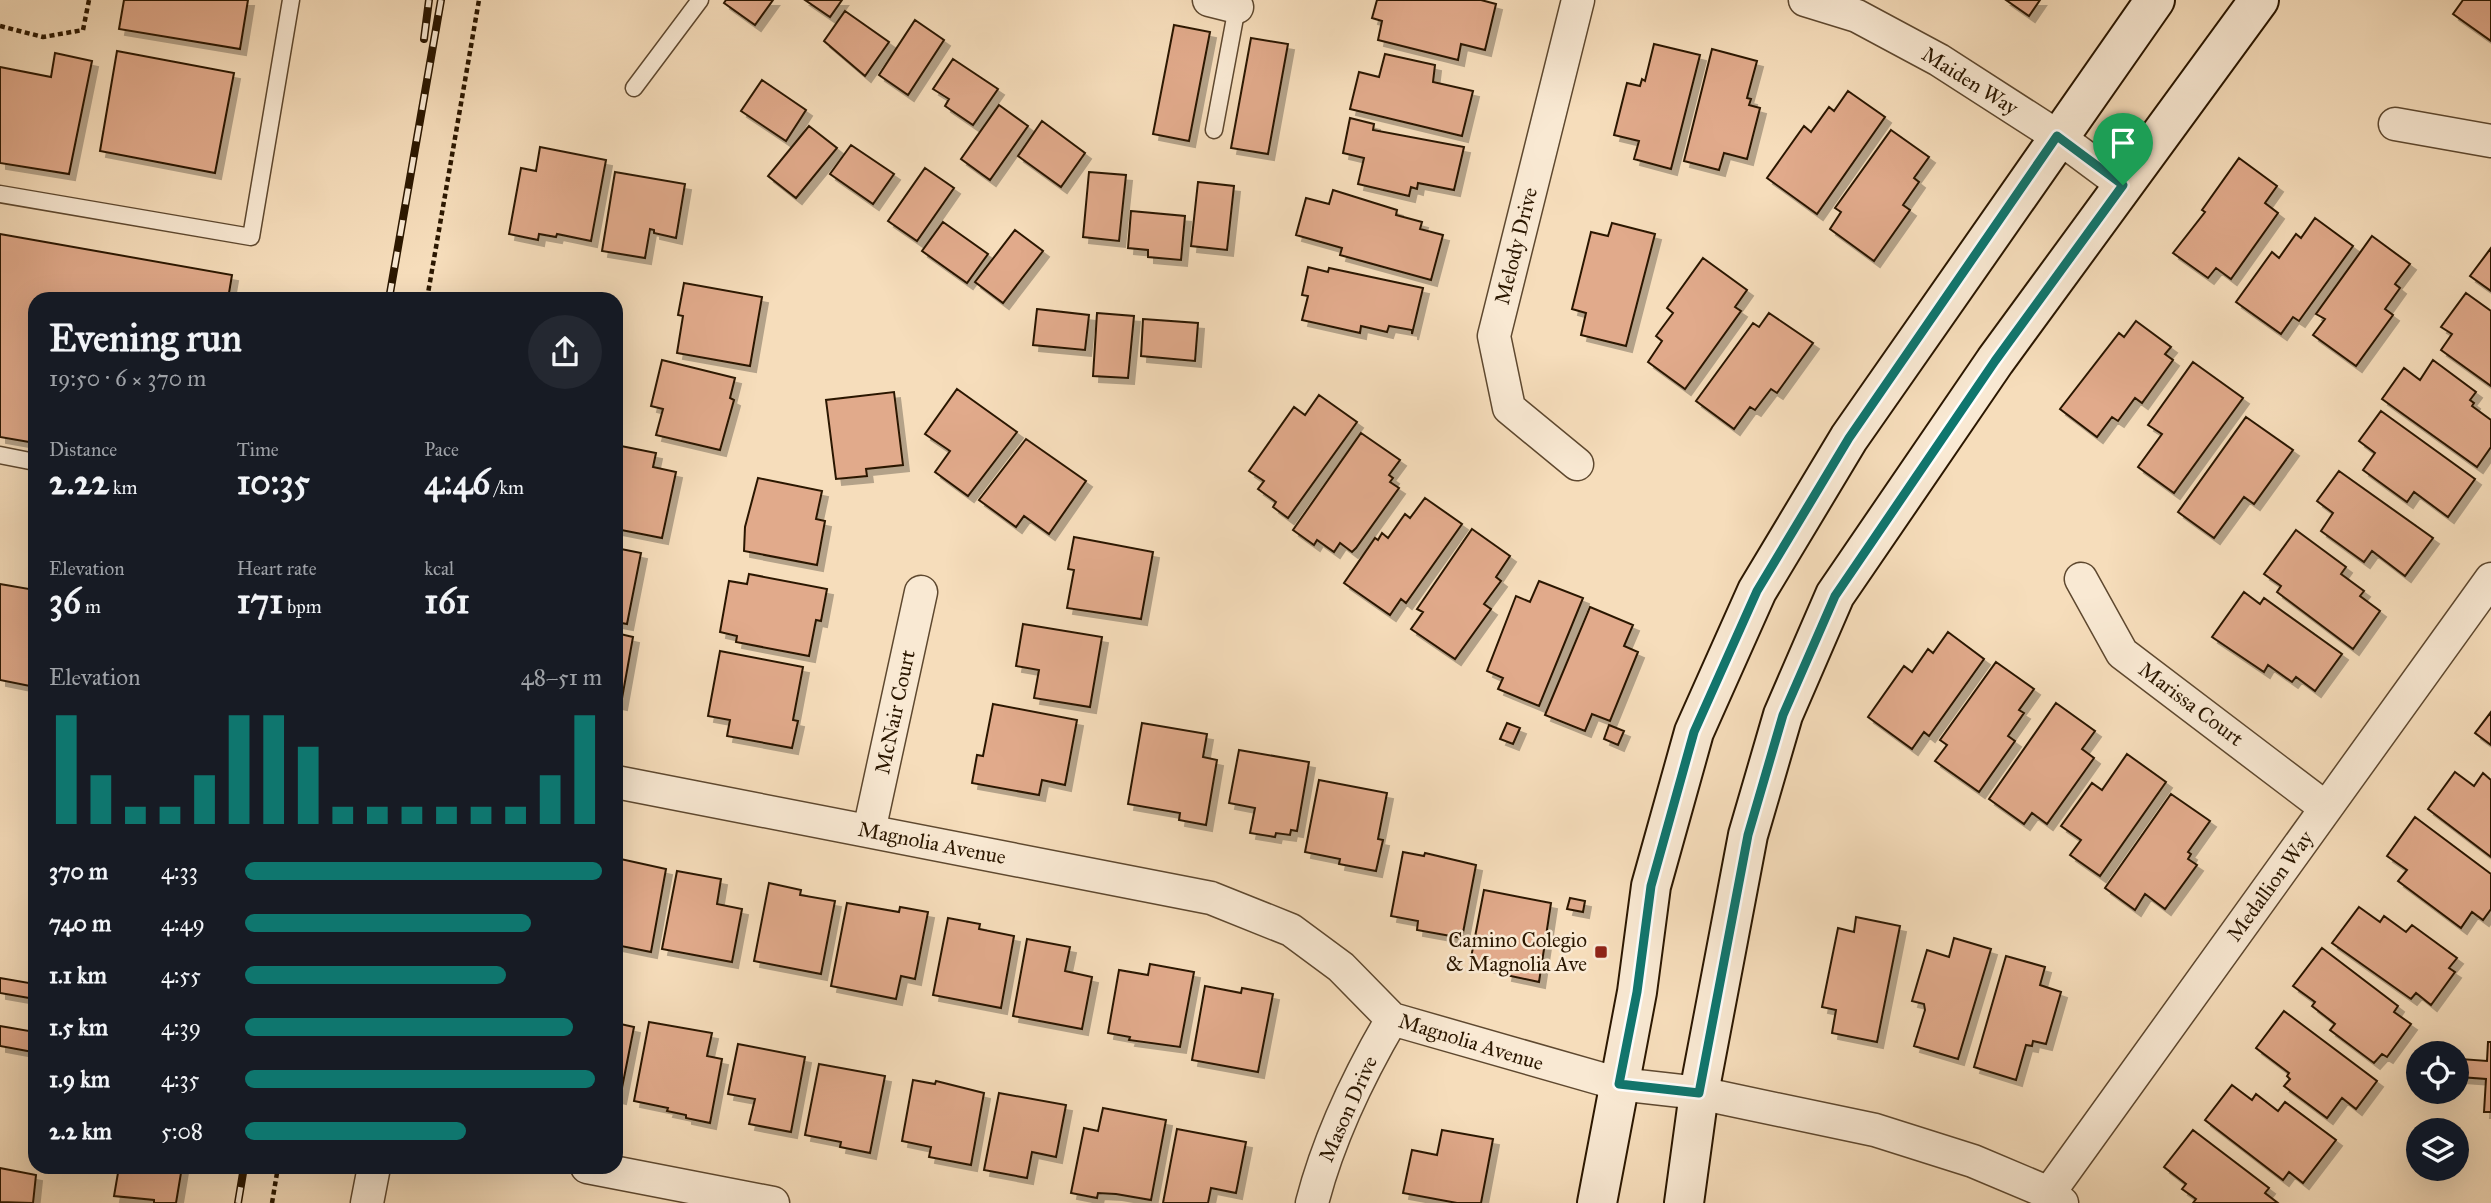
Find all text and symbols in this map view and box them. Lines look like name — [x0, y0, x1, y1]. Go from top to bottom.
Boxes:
street label: Maiden Way — [1917, 41, 2024, 121]
pin — [2093, 113, 2153, 185]
icon: arrive — [2104, 124, 2142, 162]
street label: Melody Drive — [1489, 184, 1543, 307]
text: Evening run — [49, 315, 242, 361]
button: share — [528, 315, 602, 389]
text: 19:50 · 6 × 370 m — [49, 364, 206, 392]
text: Distance — [49, 438, 117, 461]
text: Time — [237, 438, 279, 461]
text: Pace — [424, 438, 459, 461]
text: 2.22 — [49, 461, 109, 504]
text: 10:35 — [237, 461, 310, 504]
text: 4:46 — [424, 461, 490, 504]
text: km — [109, 476, 138, 499]
text: /km — [490, 476, 524, 499]
text: Elevation — [49, 557, 124, 580]
text: Heart rate — [237, 557, 317, 580]
text: kcal — [424, 557, 454, 580]
text: 36 — [49, 580, 81, 623]
text: 171 — [237, 580, 283, 623]
text: 161 — [424, 580, 470, 623]
text: m — [81, 595, 101, 618]
text: bpm — [283, 595, 322, 618]
street label: McNair Court — [869, 647, 921, 776]
street label: Marissa Court — [2133, 656, 2249, 752]
text: Elevation — [49, 663, 140, 691]
text: 48–51 m — [521, 663, 602, 691]
street label: Magnolia Avenue — [856, 816, 1008, 870]
street label: Medallion Way — [2221, 825, 2320, 946]
text: 370 m — [49, 857, 108, 885]
text: 4:33 — [161, 857, 198, 885]
text: 740 m — [49, 909, 111, 937]
text: 4:49 — [161, 909, 205, 937]
place label: Camino Colegio & Magnolia Ave — [1446, 927, 1587, 977]
marker: Camino Colegio & Magnolia Ave — [1593, 944, 1609, 960]
text: 1.1 km — [49, 961, 107, 989]
text: 4:55 — [161, 961, 201, 989]
street label: Magnolia Avenue — [1395, 1008, 1547, 1076]
text: 1.5 km — [49, 1013, 108, 1041]
text: 4:39 — [161, 1013, 201, 1041]
map controls — [2406, 1041, 2469, 1181]
button: locate — [2406, 1041, 2469, 1104]
street label: Mason Drive — [1313, 1052, 1383, 1166]
text: 1.9 km — [49, 1065, 110, 1093]
text: 4:35 — [161, 1065, 200, 1093]
text: 2.2 km — [49, 1117, 112, 1145]
text: 5:08 — [161, 1117, 203, 1145]
button: layers — [2406, 1118, 2469, 1181]

